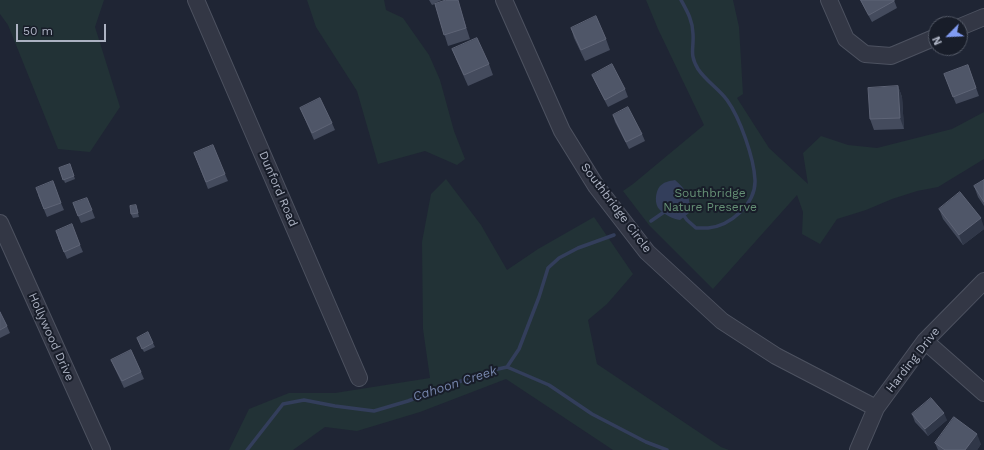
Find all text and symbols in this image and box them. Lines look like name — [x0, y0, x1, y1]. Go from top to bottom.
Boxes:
scale bar — [18, 16, 108, 42]
north arrow — [928, 16, 968, 56]
text: 50 m — [23, 24, 53, 38]
text: N — [930, 34, 945, 47]
street label: Dunford Road — [256, 149, 300, 229]
street label: Southbridge Circle — [578, 160, 654, 256]
park label: Southbridge Nature Preserve — [663, 186, 757, 214]
street label: Hollywood Drive — [25, 291, 77, 383]
street label: Harding Drive — [883, 325, 943, 395]
water label: Cahoon Creek — [411, 363, 499, 405]

